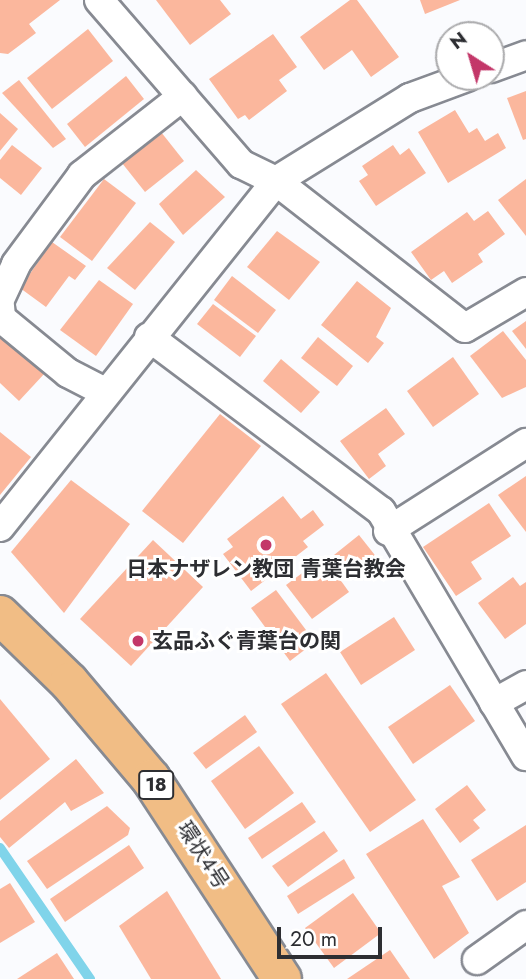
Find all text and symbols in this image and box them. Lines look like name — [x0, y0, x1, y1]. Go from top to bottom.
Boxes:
north arrow — [435, 21, 505, 91]
text: N — [444, 25, 472, 56]
marker: 日本ナザレン教団 青葉台教会 — [258, 537, 274, 553]
place label: 日本ナザレン教団 青葉台教会 — [126, 556, 406, 582]
place label: 玄品ふぐ青葉台の関 — [152, 628, 341, 654]
marker: 玄品ふぐ青葉台の関 — [130, 633, 146, 649]
road number: 18 — [137, 770, 175, 800]
street label: 環状4号 — [172, 817, 234, 893]
scale bar — [281, 912, 386, 956]
text: 20 m — [290, 924, 337, 954]

